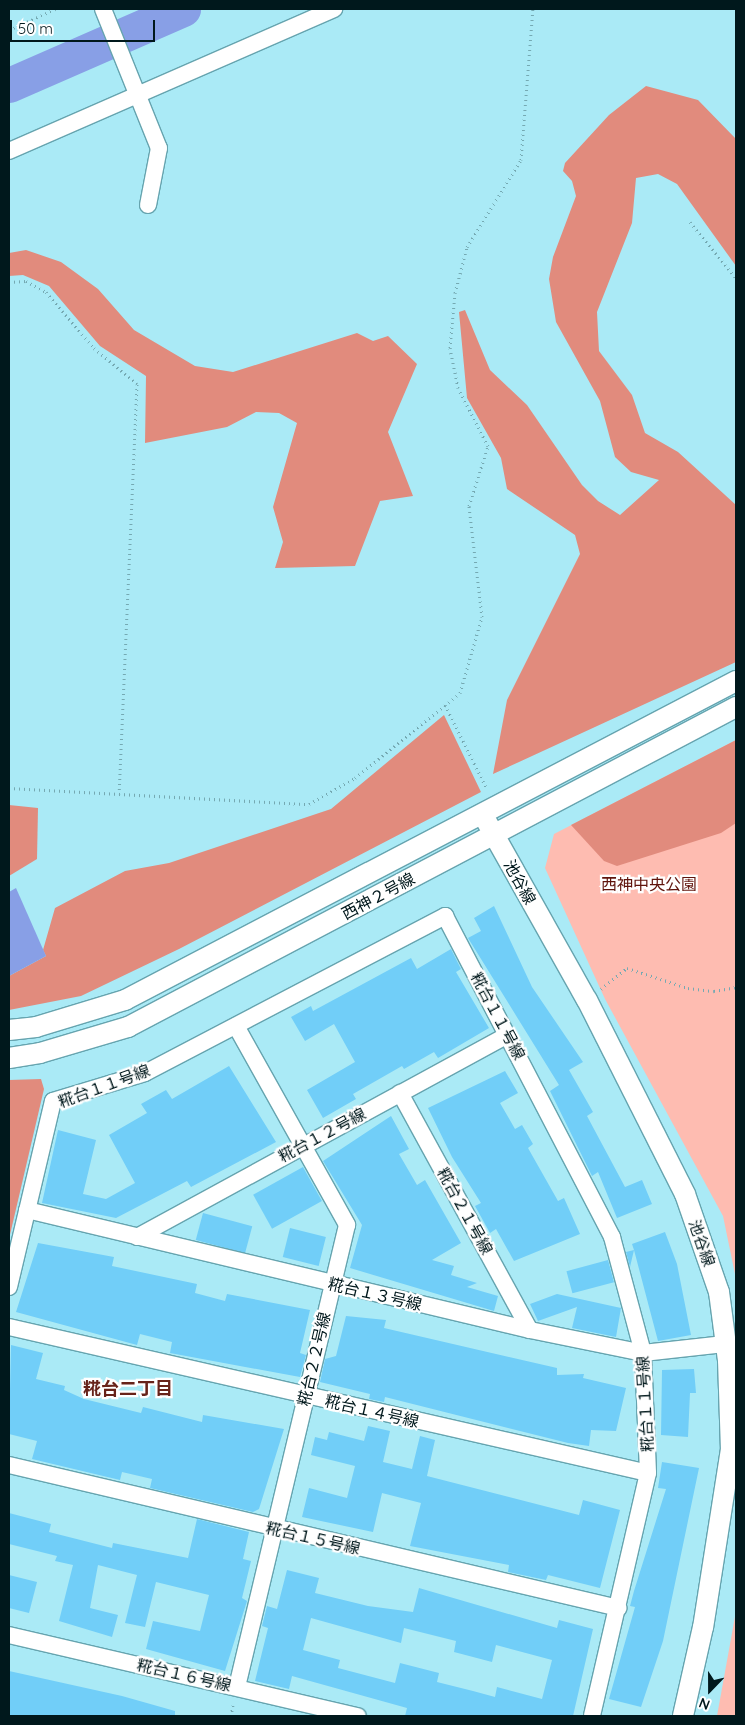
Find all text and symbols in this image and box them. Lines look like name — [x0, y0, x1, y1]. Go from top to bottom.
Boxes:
scale bar — [12, 10, 158, 42]
text: 50 m — [18, 19, 53, 38]
street label: 池谷線 — [500, 856, 540, 908]
street label: 西神２号線 — [338, 869, 418, 923]
park label: 西神中央公園 — [601, 874, 697, 894]
street label: 糀台１１号線 — [467, 969, 529, 1063]
street label: 糀台１１号線 — [56, 1061, 152, 1111]
street label: 糀台１２号線 — [275, 1104, 369, 1166]
street label: 糀台２１号線 — [433, 1164, 497, 1258]
street label: 池谷線 — [685, 1217, 719, 1269]
street label: 糀台１３号線 — [326, 1274, 424, 1314]
street label: 糀台２２号線 — [294, 1310, 334, 1408]
street label: 糀台１１号線 — [633, 1356, 657, 1452]
district label: 糀台二丁目 — [83, 1378, 173, 1400]
street label: 糀台１４号線 — [323, 1391, 421, 1431]
street label: 糀台１５号線 — [264, 1518, 362, 1558]
street label: 糀台１６号線 — [135, 1655, 233, 1695]
north arrow — [685, 1665, 735, 1715]
text: N — [696, 1694, 713, 1714]

